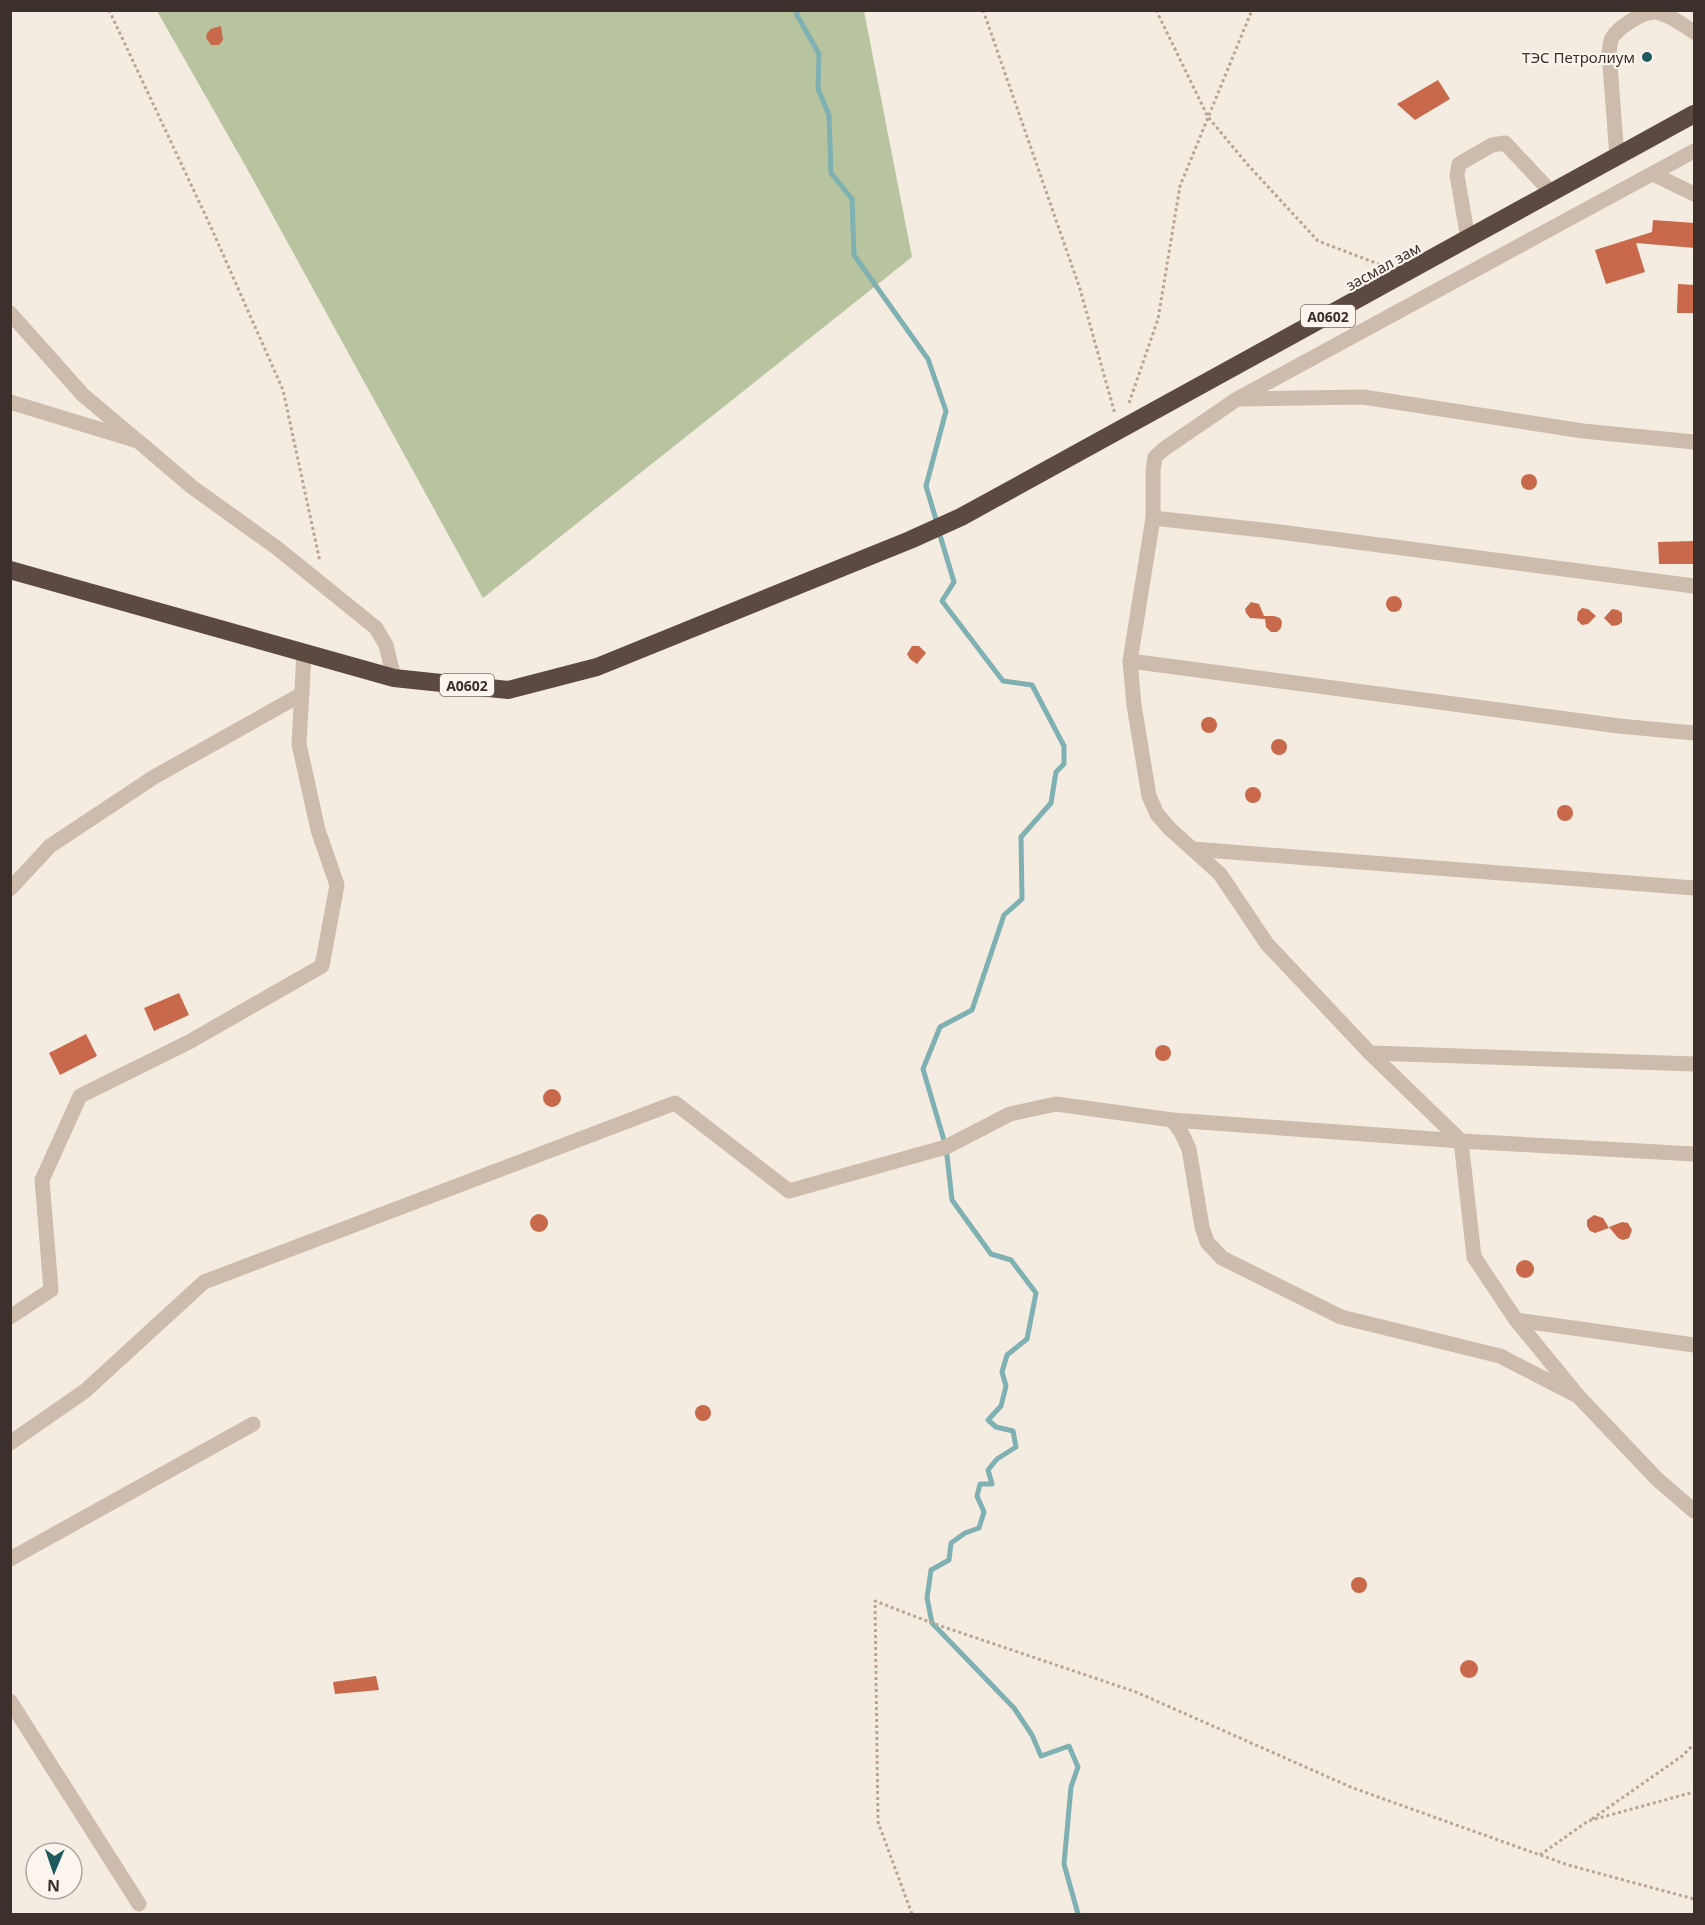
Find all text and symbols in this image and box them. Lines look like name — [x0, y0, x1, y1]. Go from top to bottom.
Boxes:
place label: ТЭС Петролиум — [1522, 47, 1635, 67]
marker: ТЭС Петролиум — [1640, 50, 1654, 64]
street label: засмал зам — [1342, 237, 1424, 295]
road number: A0602 — [1301, 305, 1355, 327]
road number: A0602 — [440, 674, 494, 696]
north arrow — [24, 1841, 84, 1901]
text: N — [47, 1875, 60, 1897]

